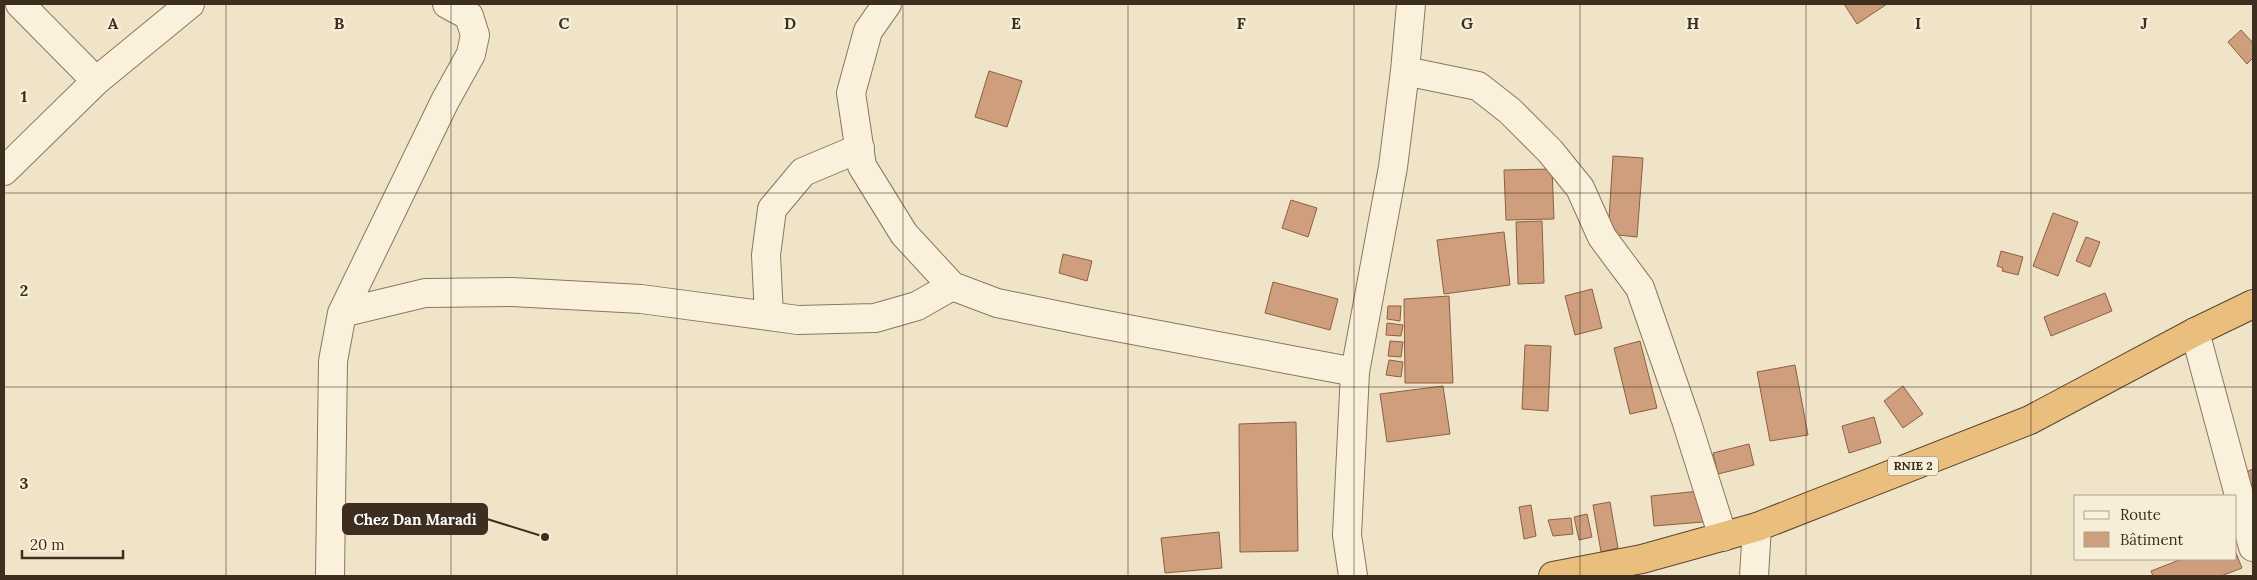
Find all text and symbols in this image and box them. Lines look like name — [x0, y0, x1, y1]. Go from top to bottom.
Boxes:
text: A — [108, 13, 119, 33]
text: B — [334, 13, 345, 33]
text: C — [558, 13, 570, 33]
text: D — [784, 13, 796, 33]
text: E — [1011, 13, 1021, 33]
text: F — [1236, 13, 1246, 33]
text: G — [1461, 13, 1473, 33]
text: H — [1687, 13, 1700, 33]
text: I — [1915, 13, 1921, 33]
text: J — [2140, 13, 2148, 33]
text: 1 — [21, 86, 27, 106]
text: 2 — [20, 280, 28, 300]
road number: RNIE 2 — [1888, 456, 1938, 476]
text: 3 — [20, 473, 29, 493]
legend — [2074, 495, 2237, 560]
callout: Chez Dan Maradi — [343, 504, 487, 534]
text: Route — [2120, 505, 2161, 524]
text: Chez Dan Maradi — [353, 510, 477, 529]
scale bar — [22, 528, 124, 560]
text: Bâtiment — [2120, 530, 2183, 549]
text: 20 m — [30, 535, 65, 554]

